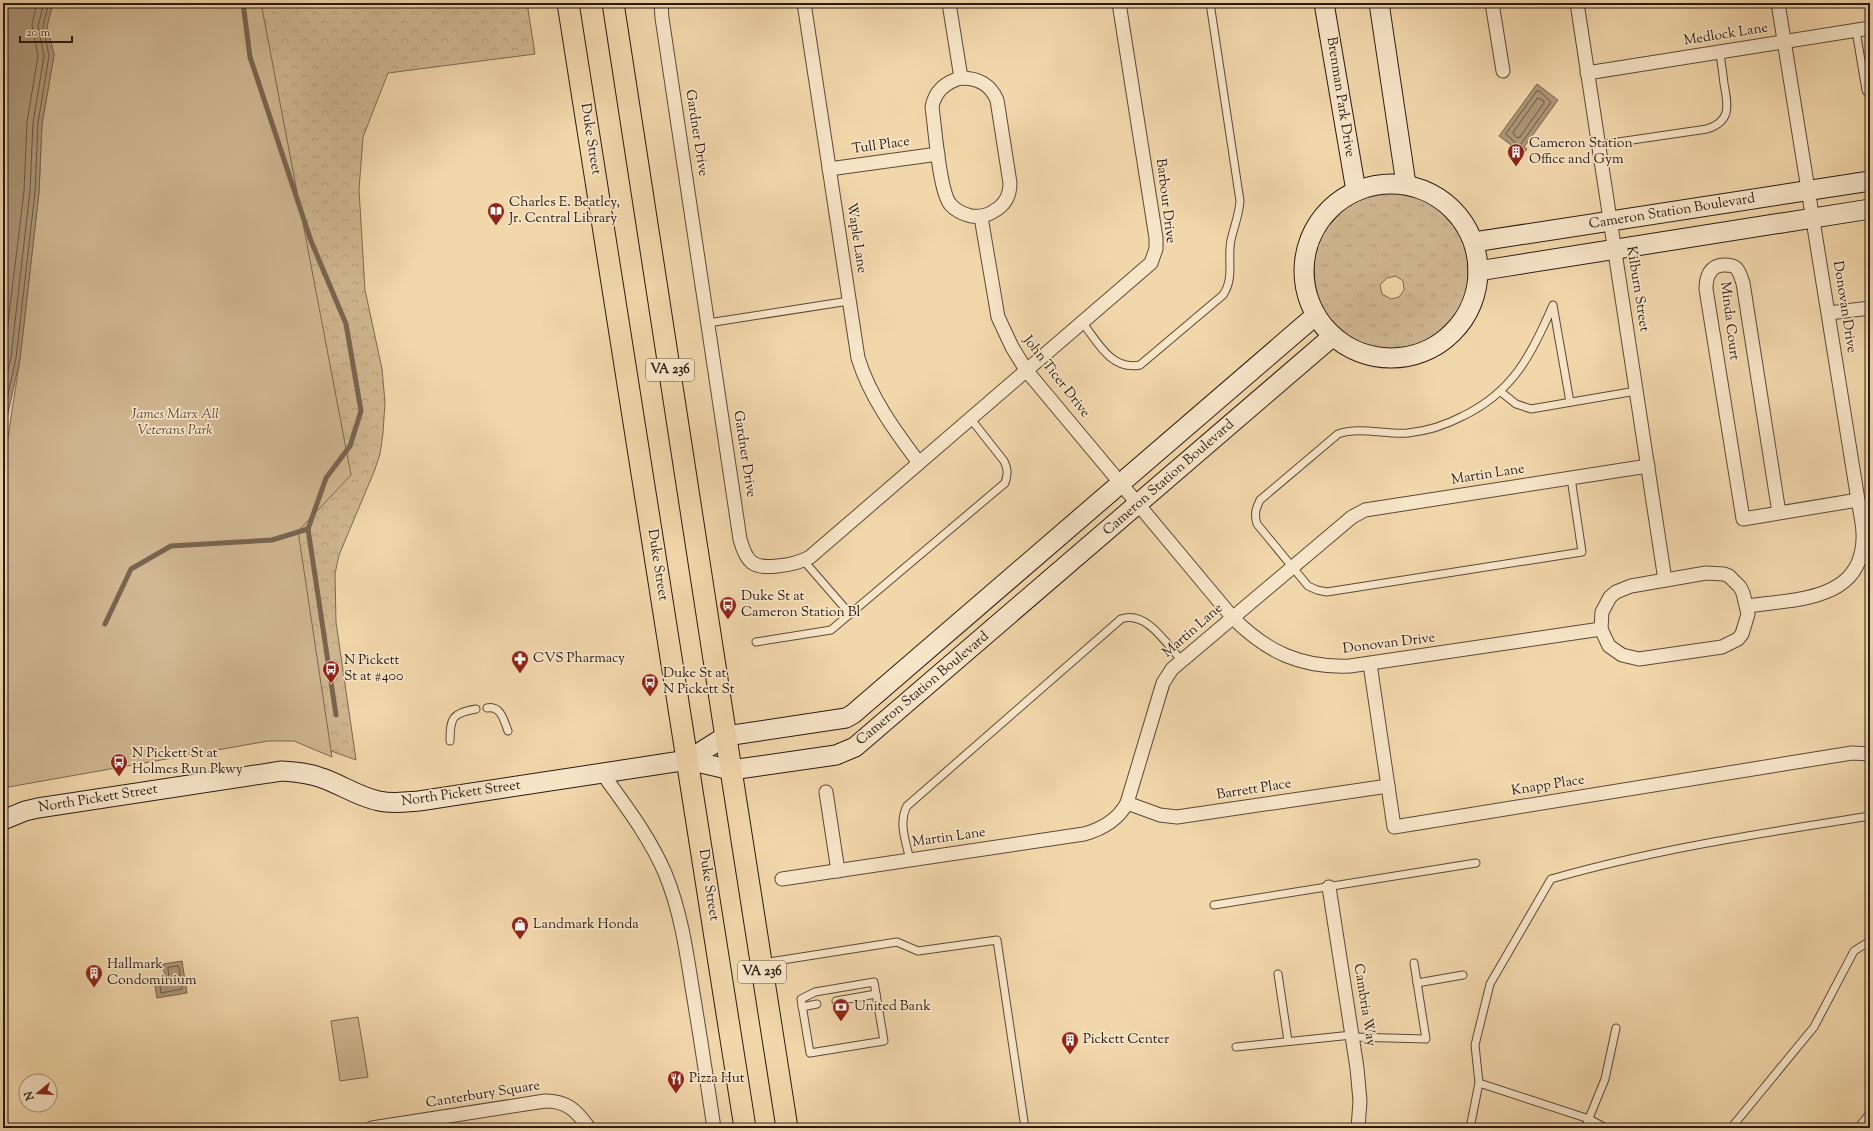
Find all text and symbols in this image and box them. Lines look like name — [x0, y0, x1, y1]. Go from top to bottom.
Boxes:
scale bar — [20, 18, 72, 44]
street label: Medlock Lane — [1682, 18, 1770, 52]
text: 20 m — [26, 24, 51, 42]
street label: Brenman Park Drive — [1321, 35, 1359, 159]
street label: Gardner Drive — [679, 88, 713, 178]
street label: Duke Street — [574, 102, 606, 176]
street label: Tull Place — [851, 132, 911, 160]
place label: Cameron Station Office and Gym — [1529, 134, 1633, 170]
building icon: Cameron Station Office and Gym — [1506, 142, 1526, 167]
street label: Barbour Drive — [1150, 157, 1180, 245]
street label: Cameron Station Boulevard — [1587, 189, 1757, 235]
place label: Charles E. Beatley, Jr. Central Library — [508, 193, 620, 229]
library icon: Charles E. Beatley, Jr. Central Library — [486, 201, 506, 226]
street label: Waple Lane — [841, 201, 871, 275]
street label: Kilburn Street — [1620, 245, 1654, 333]
street label: Donovan Drive — [1827, 260, 1861, 354]
street label: Minda Court — [1714, 281, 1744, 362]
street label: John Ticer Drive — [1017, 331, 1094, 422]
road number: VA 236 — [646, 359, 694, 381]
park label: James Marx All Veterans Park — [130, 405, 219, 441]
street label: Gardner Drive — [727, 409, 761, 499]
street label: Cameron Station Boulevard — [1099, 415, 1239, 541]
street label: Martin Lane — [1450, 459, 1526, 491]
street label: Duke Street — [641, 528, 673, 602]
place label: Duke St at Cameron Station Bl — [741, 587, 860, 623]
bus stop icon: Duke St at Cameron Station Bl — [718, 595, 738, 620]
street label: Martin Lane — [1159, 599, 1227, 663]
street label: Cameron Station Boulevard — [852, 627, 994, 751]
street label: Donovan Drive — [1342, 628, 1436, 660]
pharmacy icon: CVS Pharmacy — [510, 649, 530, 674]
place label: CVS Pharmacy — [533, 649, 625, 669]
place label: N Pickett St at #400 — [344, 651, 403, 687]
bus stop icon: N Pickett St at #400 — [321, 659, 341, 684]
place label: Duke St at N Pickett St — [663, 664, 735, 700]
bus stop icon: Duke St at N Pickett St — [640, 672, 660, 697]
place label: N Pickett St at Holmes Run Pkwy — [132, 744, 243, 780]
bus stop icon: N Pickett St at Holmes Run Pkwy — [109, 752, 129, 777]
street label: Knapp Place — [1510, 770, 1586, 802]
street label: Barrett Place — [1215, 774, 1293, 806]
street label: North Pickett Street — [400, 776, 522, 812]
street label: North Pickett Street — [37, 780, 159, 818]
street label: Martin Lane — [911, 823, 987, 853]
street label: Duke Street — [692, 848, 724, 922]
shop icon: Landmark Honda — [510, 915, 530, 940]
place label: Landmark Honda — [533, 915, 639, 935]
place label: Hallmark Condominium — [107, 955, 197, 991]
road number: VA 236 — [738, 961, 786, 983]
street label: Cambria Way — [1348, 962, 1380, 1048]
building icon: Hallmark Condominium — [84, 963, 104, 988]
bank icon: United Bank — [831, 997, 851, 1022]
place label: United Bank — [854, 997, 931, 1017]
building icon: Pickett Center — [1060, 1030, 1080, 1055]
place label: Pickett Center — [1083, 1030, 1170, 1050]
restaurant icon: Pizza Hut — [666, 1069, 686, 1094]
place label: Pizza Hut — [689, 1069, 745, 1089]
north arrow — [18, 1073, 58, 1113]
street label: Canterbury Square — [425, 1076, 541, 1114]
text: N — [20, 1089, 39, 1103]

